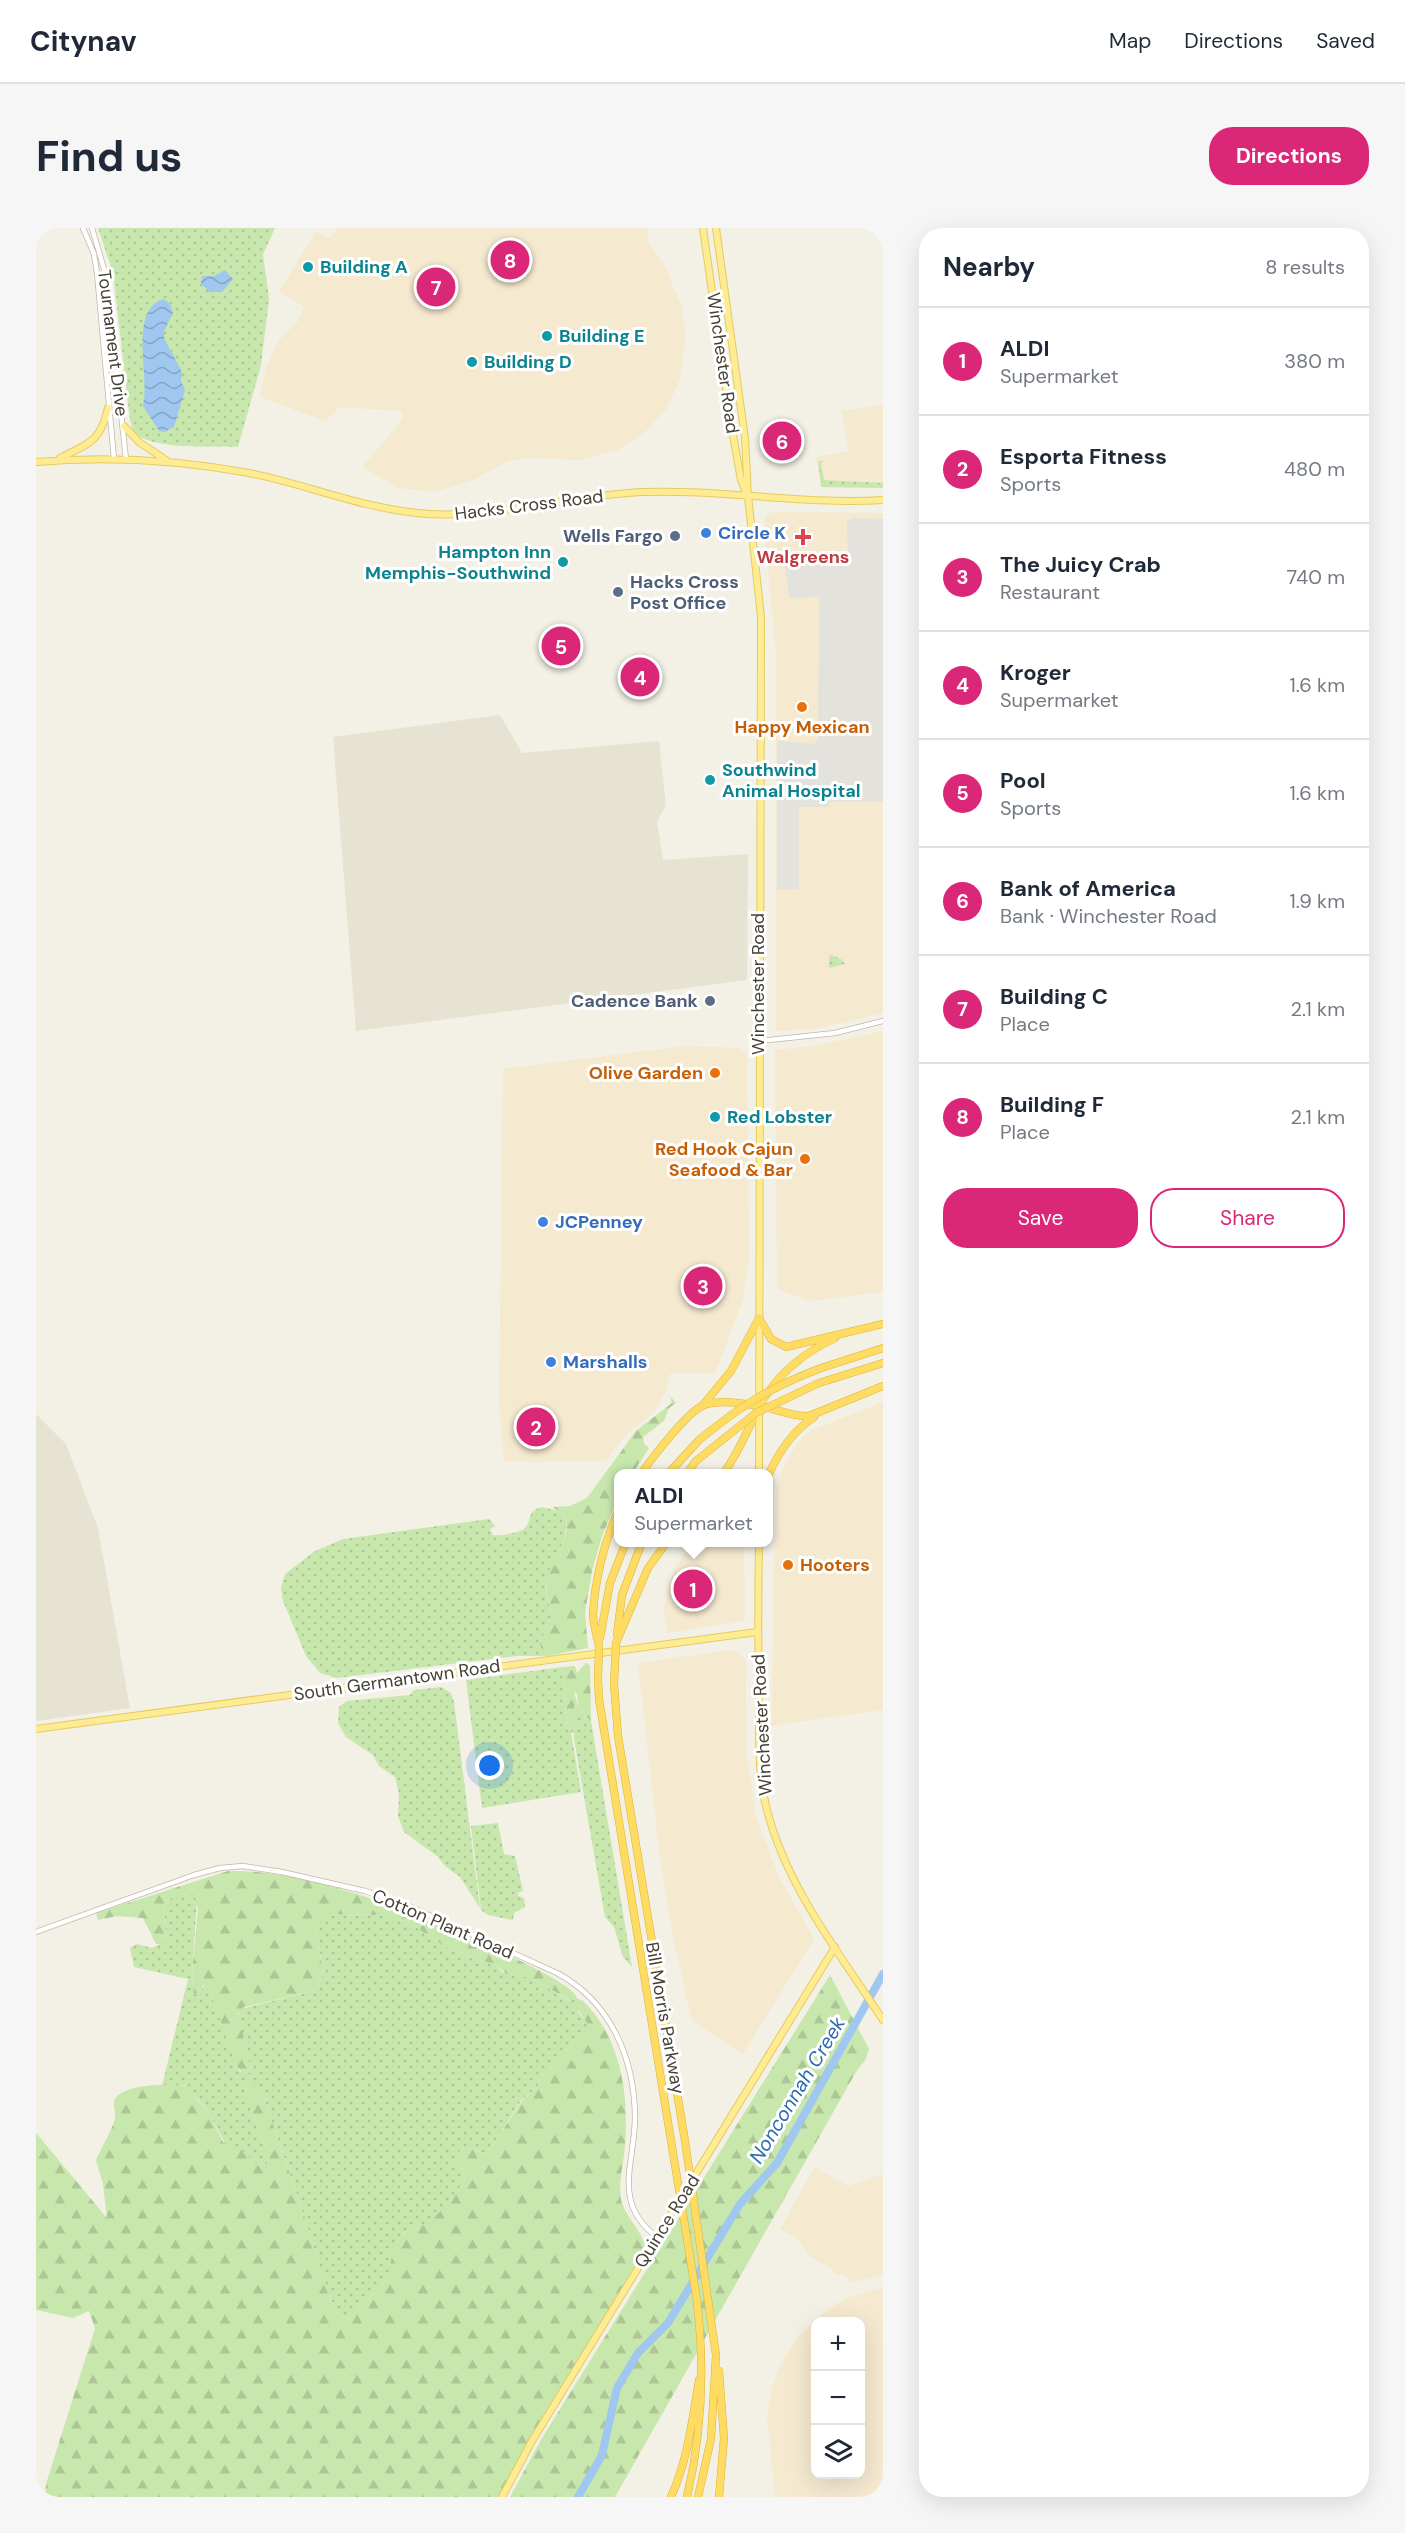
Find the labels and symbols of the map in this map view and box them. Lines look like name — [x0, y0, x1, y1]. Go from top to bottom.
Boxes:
pin: 8 — [490, 237, 530, 282]
place label: Building A — [320, 255, 408, 279]
marker: Building A — [301, 260, 315, 274]
pin: 7 — [416, 264, 456, 310]
street label: Tournament Drive — [92, 268, 134, 418]
street label: Winchester Road — [701, 291, 745, 435]
place label: Building E — [559, 324, 645, 348]
marker: Building E — [540, 329, 554, 343]
place label: Building D — [484, 350, 572, 374]
marker: Building D — [465, 355, 479, 369]
pin: 6 — [762, 418, 802, 464]
street label: Hacks Cross Road — [453, 484, 605, 526]
place label: Circle K — [718, 521, 786, 545]
place label: Wells Fargo — [563, 524, 663, 548]
marker: Circle K — [699, 526, 713, 540]
marker: Wells Fargo — [668, 529, 682, 543]
marker: Walgreens — [796, 530, 810, 544]
place label: Hampton Inn Memphis-Southwind — [365, 540, 551, 585]
place label: Walgreens — [757, 545, 849, 569]
marker: Hampton Inn Memphis-Southwind — [556, 555, 570, 569]
place label: Hacks Cross Post Office — [630, 570, 739, 615]
marker: Hacks Cross Post Office — [611, 585, 625, 599]
pin: 5 — [542, 624, 580, 668]
pin: 4 — [620, 654, 660, 700]
marker: Happy Mexican — [795, 700, 809, 714]
place label: Happy Mexican — [734, 715, 870, 739]
place label: Southwind Animal Hospital — [722, 758, 861, 803]
marker: Southwind Animal Hospital — [703, 773, 717, 787]
street label: Winchester Road — [746, 913, 770, 1055]
place label: Cadence Bank — [571, 989, 699, 1013]
marker: Cadence Bank — [703, 994, 717, 1008]
place label: Olive Garden — [589, 1061, 703, 1085]
marker: Olive Garden — [708, 1066, 722, 1080]
place label: Red Lobster — [727, 1105, 832, 1129]
marker: Red Lobster — [708, 1110, 722, 1124]
place label: Red Hook Cajun Seafood & Bar — [655, 1137, 793, 1182]
marker: Red Hook Cajun Seafood & Bar — [798, 1152, 812, 1166]
place label: JCPenney — [555, 1210, 643, 1234]
marker: JCPenney — [536, 1215, 550, 1229]
pin: 3 — [684, 1264, 722, 1308]
place label: Marshalls — [563, 1350, 647, 1374]
marker: Marshalls — [544, 1355, 558, 1369]
pin: 2 — [516, 1404, 556, 1450]
place label: Hooters — [800, 1553, 870, 1577]
marker: Hooters — [781, 1558, 795, 1572]
pin: 1 — [674, 1566, 712, 1612]
street label: Winchester Road — [746, 1653, 778, 1797]
street label: South Germantown Road — [292, 1654, 502, 1706]
your location — [475, 1751, 504, 1780]
street label: Cotton Plant Road — [369, 1883, 517, 1965]
street label: Bill Morris Parkway — [640, 1940, 690, 2096]
water label: Nonconnah Creek — [743, 2011, 851, 2168]
street label: Quince Road — [629, 2170, 705, 2272]

